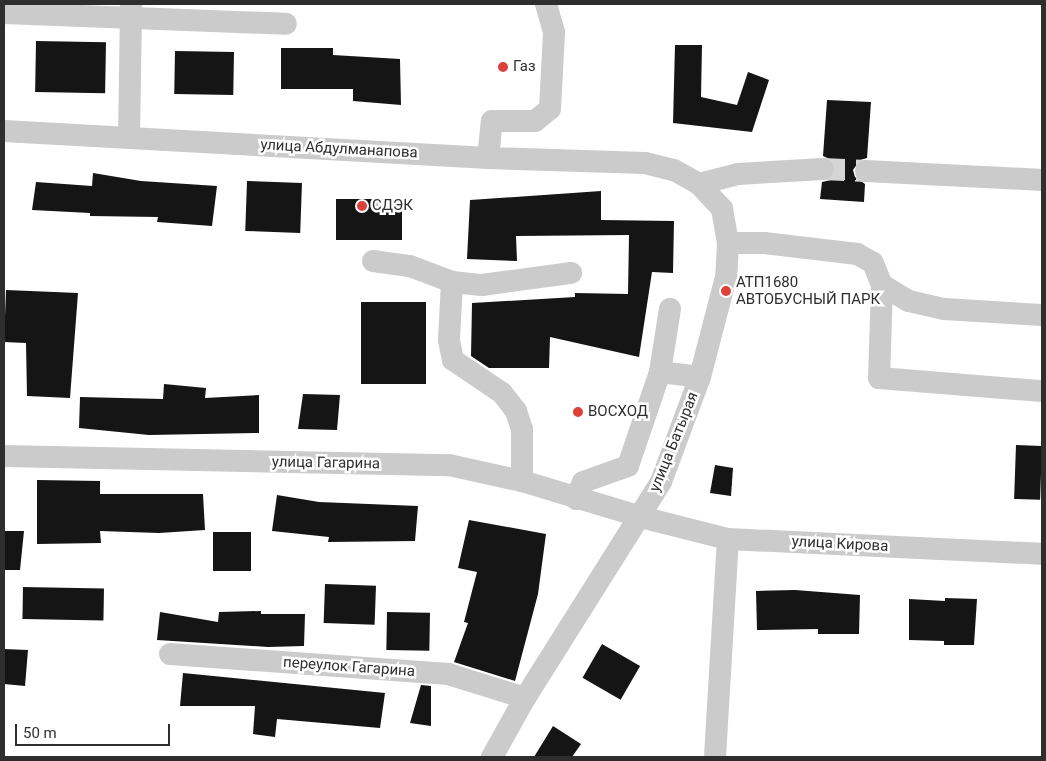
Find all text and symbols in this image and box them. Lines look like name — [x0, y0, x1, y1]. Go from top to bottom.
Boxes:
place label: Газ — [513, 58, 536, 76]
marker: Газ — [497, 61, 509, 73]
street label: улица Абдулманапова — [260, 136, 418, 162]
place label: СДЭК — [372, 197, 413, 215]
marker: СДЭК — [356, 200, 368, 212]
place label: АТП1680 АВТОБУСНЫЙ ПАРК — [736, 273, 880, 308]
marker: АТП1680 АВТОБУСНЫЙ ПАРК — [720, 285, 732, 297]
street label: улица Батырая — [646, 389, 702, 495]
place label: ВОСХОД — [588, 403, 648, 421]
marker: ВОСХОД — [572, 406, 584, 418]
street label: улица Гагарина — [272, 453, 380, 473]
street label: улица Кирова — [791, 532, 889, 556]
street label: переулок Гагарина — [283, 653, 415, 681]
scale bar — [18, 714, 172, 746]
text: 50 m — [23, 724, 57, 742]

